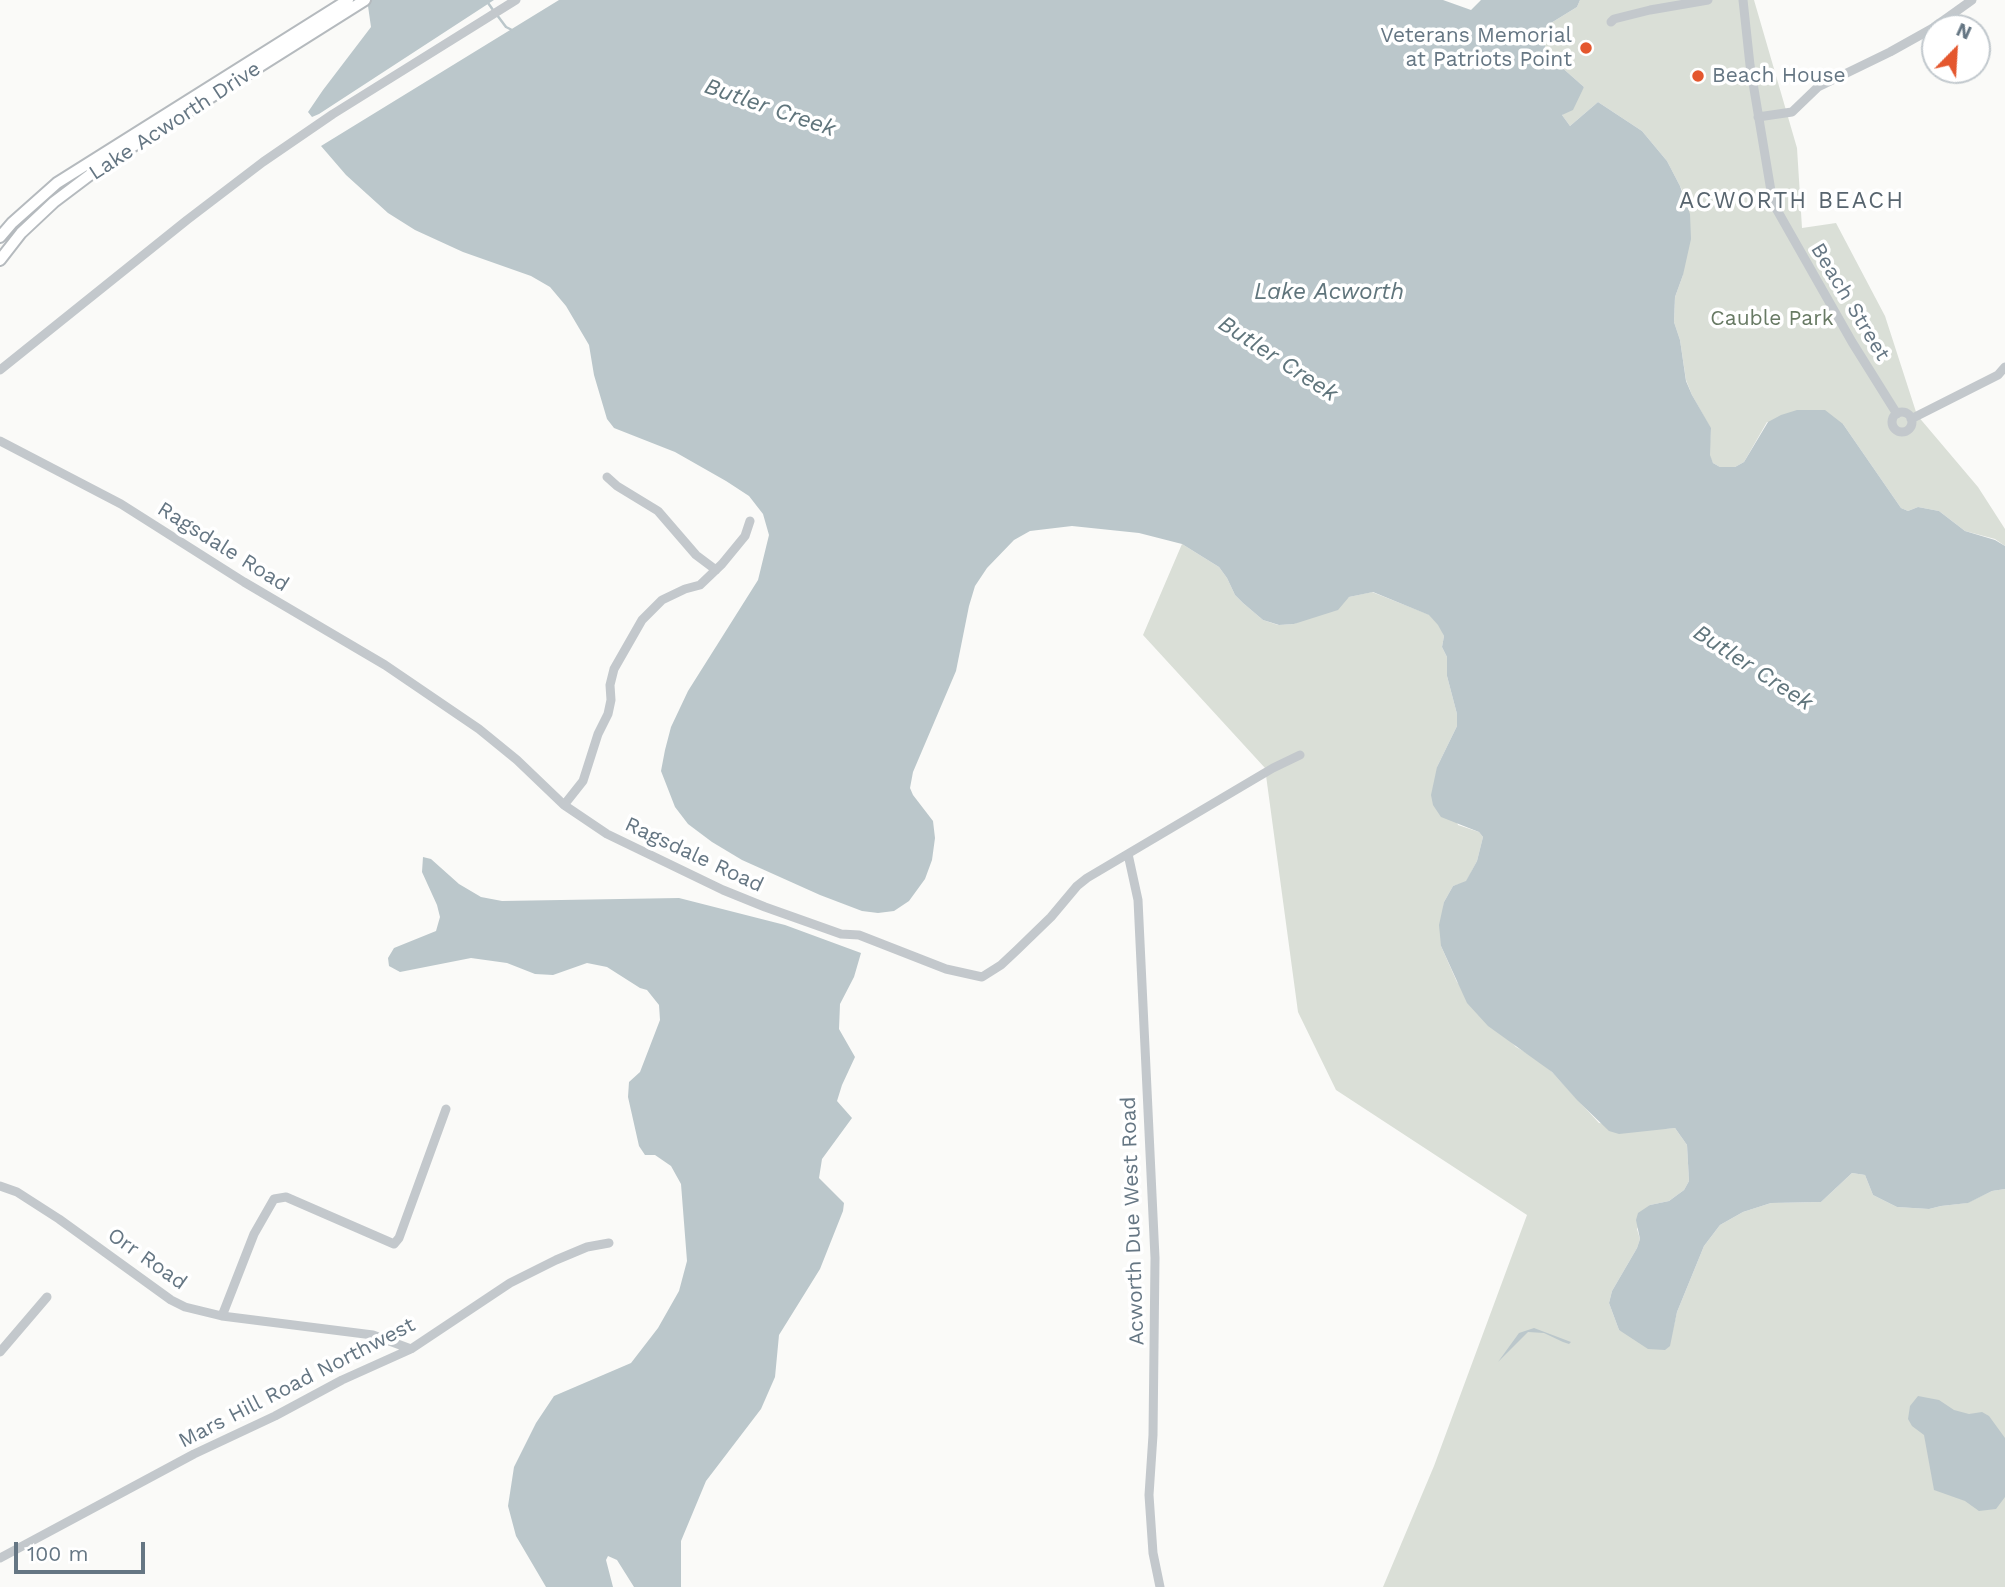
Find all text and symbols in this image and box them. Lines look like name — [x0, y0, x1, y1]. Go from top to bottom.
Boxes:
north arrow — [1921, 14, 1991, 84]
text: N — [1953, 18, 1975, 45]
place label: Veterans Memorial at Patriots Point — [1380, 23, 1572, 73]
marker: Veterans Memorial at Patriots Point — [1578, 40, 1594, 56]
street label: Lake Acworth Drive — [84, 56, 266, 186]
place label: Beach House — [1712, 63, 1846, 89]
marker: Beach House — [1690, 68, 1706, 84]
water label: Butler Creek — [701, 73, 839, 143]
district label: ACWORTH BEACH — [1681, 187, 1903, 215]
street label: Beach Street — [1805, 239, 1895, 365]
water label: Lake Acworth — [1254, 278, 1404, 306]
park label: Cauble Park — [1710, 306, 1834, 332]
water label: Butler Creek — [1213, 310, 1343, 408]
street label: Ragsdale Road — [153, 497, 293, 597]
water label: Butler Creek — [1688, 619, 1818, 717]
street label: Ragsdale Road — [621, 812, 767, 898]
street label: Acworth Due West Road — [1116, 1096, 1150, 1346]
street label: Orr Road — [102, 1223, 192, 1295]
street label: Mars Hill Road Northwest — [175, 1312, 419, 1454]
scale bar — [18, 1528, 149, 1572]
text: 100 m — [27, 1541, 89, 1566]

